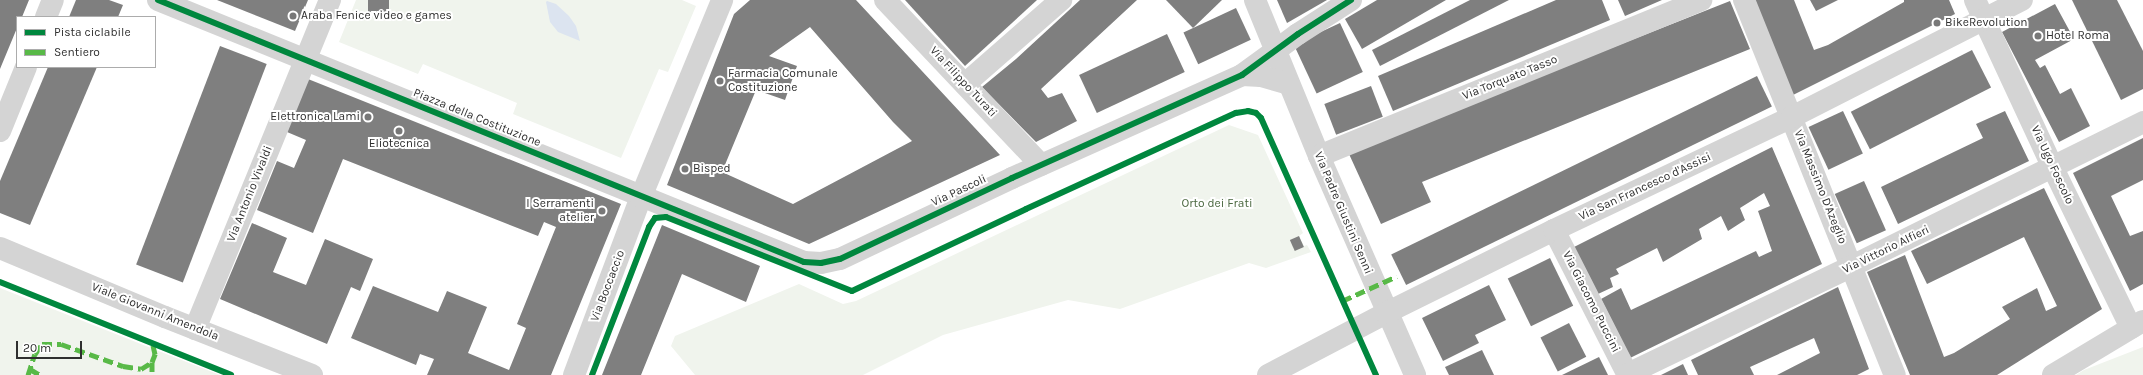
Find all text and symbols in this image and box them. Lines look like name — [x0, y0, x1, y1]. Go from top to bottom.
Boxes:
place label: Araba Fenice video e games — [301, 9, 452, 23]
marker: Araba Fenice video e games — [288, 11, 298, 21]
legend — [16, 16, 156, 68]
place label: BikeRevolution — [1945, 16, 2028, 30]
marker: BikeRevolution — [1932, 18, 1942, 28]
text: Pista ciclabile — [54, 25, 131, 39]
place label: Hotel Roma — [2046, 29, 2109, 43]
marker: Hotel Roma — [2033, 31, 2043, 41]
street label: Via Filippo Turati — [927, 44, 999, 120]
text: Sentiero — [54, 45, 100, 59]
street label: Via Torquato Tasso — [1460, 52, 1560, 104]
place label: Farmacia Comunale Costituzione — [728, 67, 838, 95]
marker: Farmacia Comunale Costituzione — [715, 76, 725, 86]
street label: Piazza della Costituzione — [411, 86, 543, 150]
place label: Elettronica Lami — [270, 110, 360, 124]
marker: Elettronica Lami — [363, 112, 373, 122]
street label: Via Ugo Foscolo — [2027, 123, 2077, 207]
marker: Eliotecnica — [394, 126, 404, 136]
street label: Via Massimo D'Azeglio — [1790, 128, 1850, 246]
place label: Eliotecnica — [369, 137, 429, 151]
street label: Via Antonio Vivaldi — [224, 144, 276, 244]
street label: Via Padre Giustini Senni — [1311, 150, 1375, 276]
street label: Via San Francesco d'Assisi — [1577, 150, 1713, 224]
place label: Bisped — [693, 162, 731, 176]
marker: Bisped — [680, 164, 690, 174]
street label: Via Pascoli — [929, 172, 989, 210]
place label: I Serramenti atelier — [526, 197, 594, 225]
park label: Orto dei Frati — [1181, 197, 1253, 211]
marker: I Serramenti atelier — [597, 206, 607, 216]
street label: Via Vittorio Alfieri — [1840, 223, 1932, 277]
street label: Via Boccaccio — [588, 248, 628, 324]
street label: Via Giacomo Puccini — [1559, 249, 1623, 355]
street label: Viale Giovanni Amendola — [89, 280, 221, 344]
scale bar — [18, 333, 84, 359]
text: 20 m — [23, 341, 51, 355]

